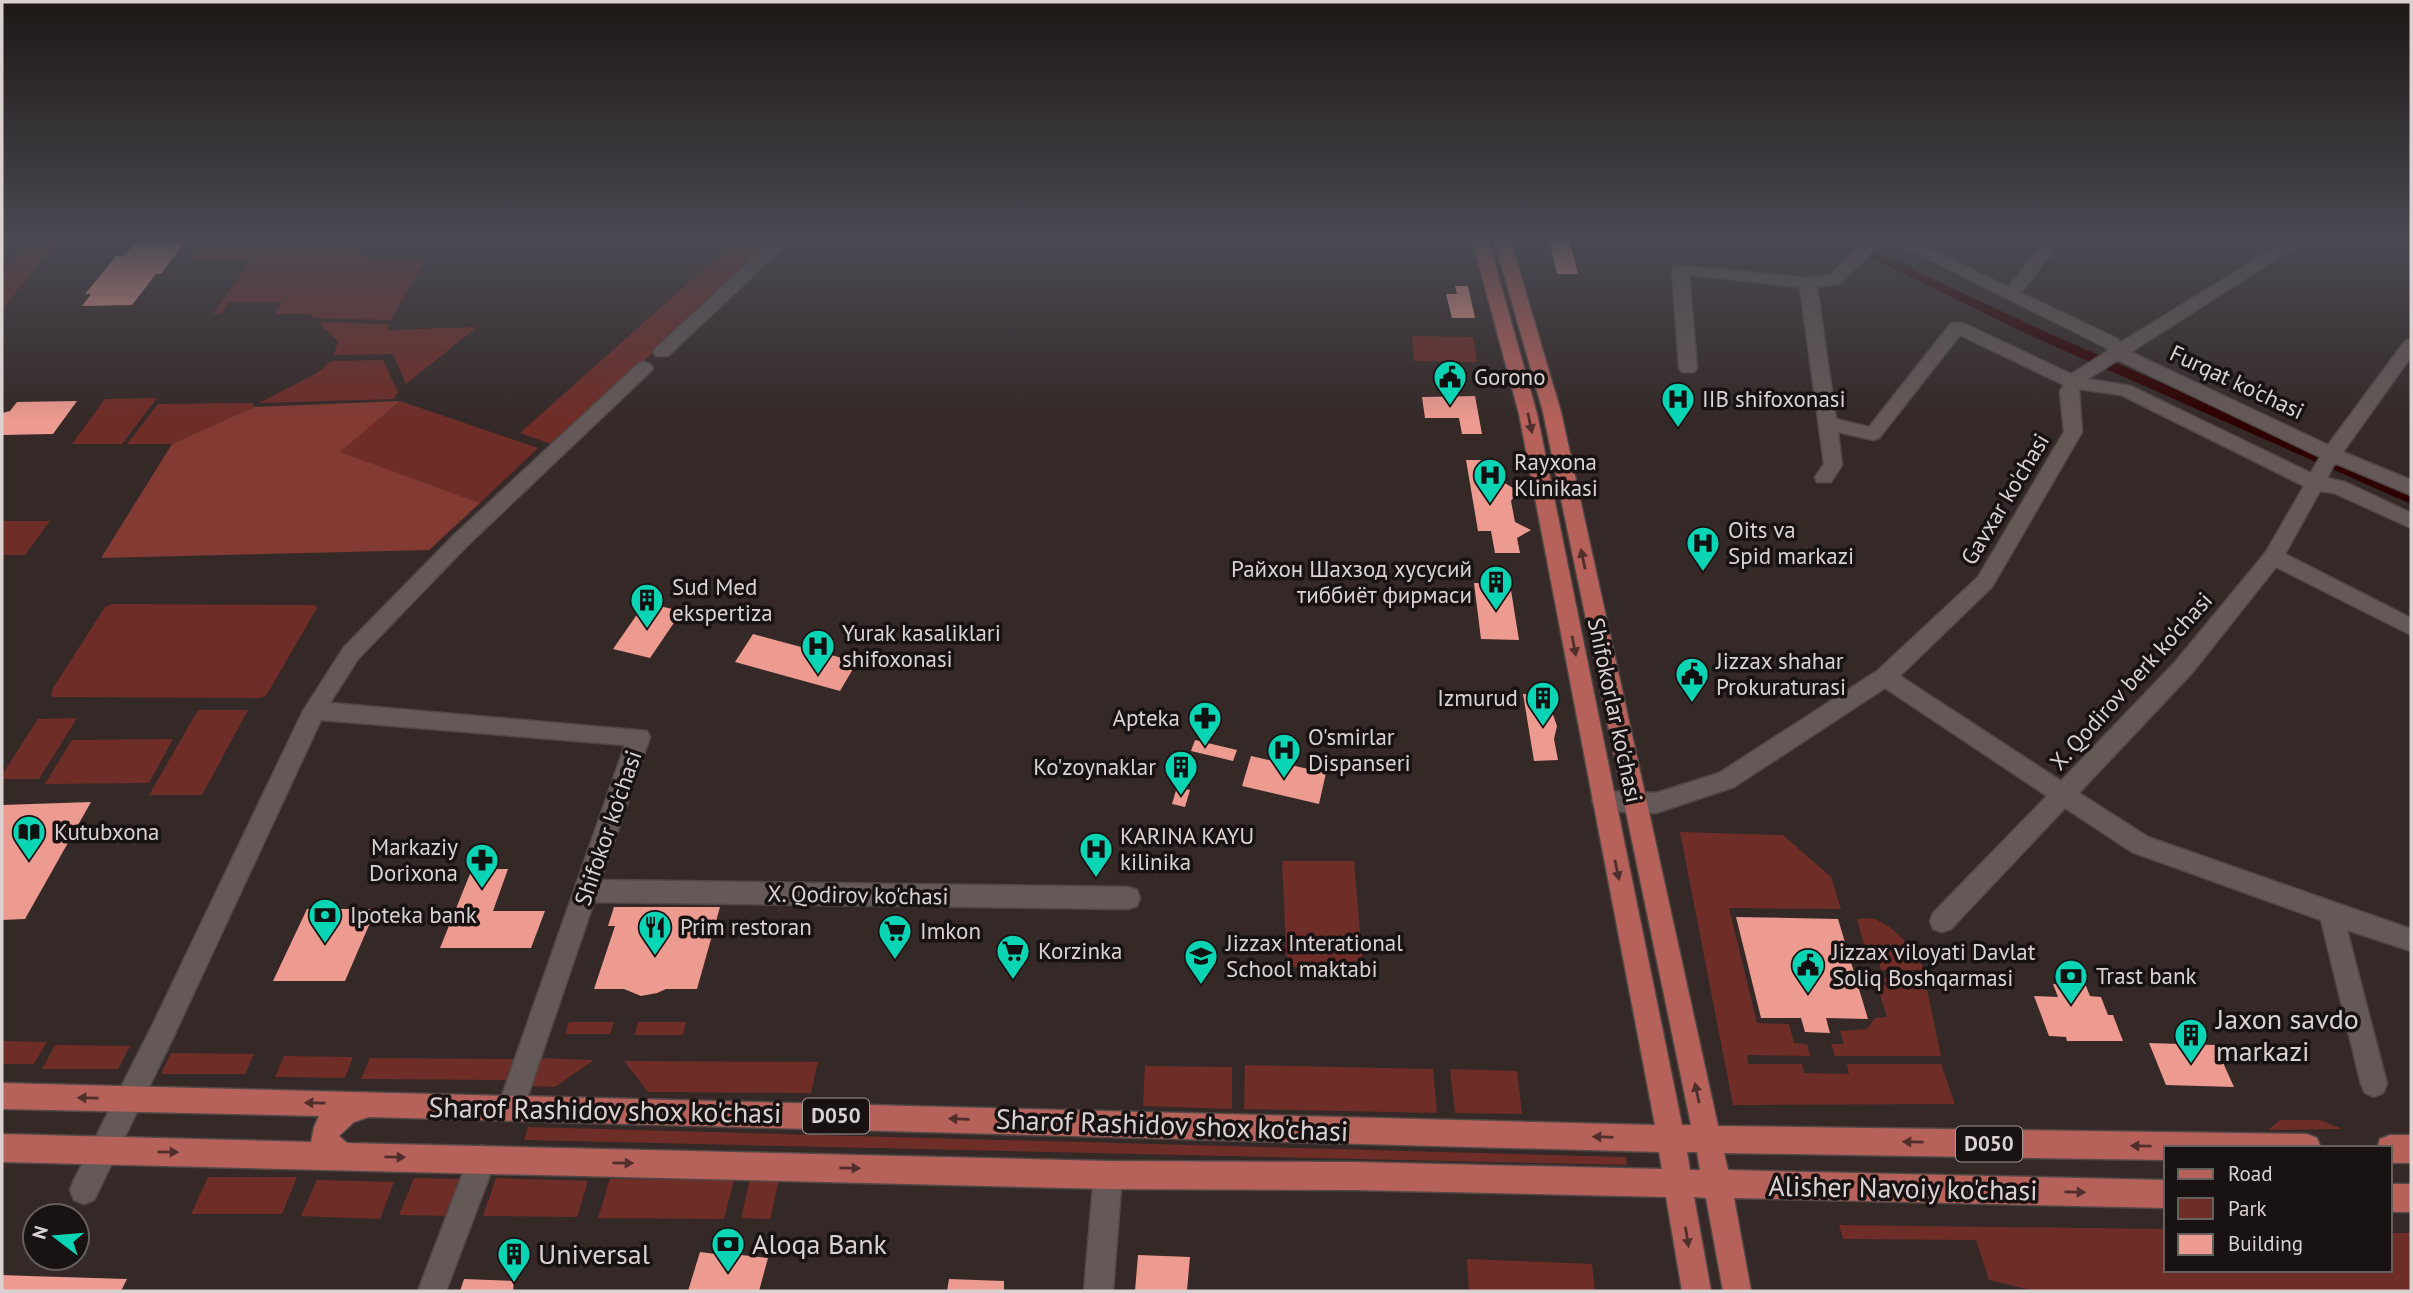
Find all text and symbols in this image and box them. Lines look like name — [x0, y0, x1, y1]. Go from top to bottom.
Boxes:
street label: Furqat ko'chasi — [2166, 338, 2309, 425]
public building icon: Gorono — [1431, 358, 1469, 407]
place label: Gorono — [1474, 362, 1545, 391]
hospital icon: IIB shifoxonasi — [1659, 380, 1697, 429]
place label: IIB shifoxonasi — [1702, 384, 1846, 413]
one-way arrow — [1525, 412, 1536, 434]
street label: Gavxar ko'chasi — [1954, 428, 2055, 570]
place label: Rayxona Klinikasi — [1514, 447, 1598, 502]
hospital icon: Rayxona Klinikasi — [1471, 456, 1509, 505]
place label: Oits va Spid markazi — [1728, 515, 1854, 570]
hospital icon: Oits va Spid markazi — [1684, 524, 1722, 573]
one-way arrow — [1578, 548, 1589, 570]
place label: Райхон Шахзод хусусий тиббиёт фирмаси — [1231, 554, 1472, 609]
building icon: Райхон Шахзод хусусий тиббиёт фирмаси — [1477, 563, 1515, 612]
place label: Sud Med ekspertiza — [672, 572, 773, 627]
building icon: Sud Med ekspertiza — [628, 581, 666, 630]
street label: X. Qodirov berk ko'chasi — [2043, 586, 2218, 776]
street label: Shifokorlar ko'chasi — [1582, 615, 1649, 805]
place label: Yurak kasaliklari shifoxonasi — [842, 618, 1001, 673]
hospital icon: Yurak kasaliklari shifoxonasi — [799, 627, 837, 676]
one-way arrow — [1569, 635, 1580, 657]
place label: Jizzax shahar Prokuraturasi — [1715, 646, 1846, 701]
public building icon: Jizzax shahar Prokuraturasi — [1673, 655, 1711, 704]
building icon: Izmurud — [1524, 679, 1562, 728]
place label: Izmurud — [1437, 683, 1518, 712]
pharmacy icon: Apteka — [1186, 699, 1224, 748]
place label: Apteka — [1112, 703, 1180, 732]
place label: O'smirlar Dispanseri — [1308, 722, 1411, 777]
hospital icon: O'smirlar Dispanseri — [1265, 731, 1303, 780]
street label: Shifokor ko'chasi — [567, 746, 648, 909]
building icon: Ko'zoynaklar — [1162, 748, 1200, 797]
place label: Ko'zoynaklar — [1033, 752, 1156, 781]
library icon: Kutubxona — [10, 813, 48, 862]
place label: Kutubxona — [54, 817, 159, 846]
place label: KARINA KAYU kilinika — [1120, 821, 1254, 876]
hospital icon: KARINA KAYU kilinika — [1077, 830, 1115, 879]
place label: Markaziy Dorixona — [369, 832, 458, 887]
pharmacy icon: Markaziy Dorixona — [463, 841, 501, 890]
one-way arrow — [1611, 859, 1622, 881]
street label: X. Qodirov ko'chasi — [767, 878, 949, 911]
bank icon: Ipoteka bank — [306, 896, 344, 945]
place label: Ipoteka bank — [350, 900, 477, 929]
restaurant icon: Prim restoran — [636, 908, 674, 957]
place label: Prim restoran — [680, 912, 812, 941]
supermarket icon: Imkon — [876, 912, 914, 961]
place label: Imkon — [920, 916, 981, 945]
place label: Jizzax Interational School maktabi — [1225, 928, 1403, 983]
supermarket icon: Korzinka — [994, 932, 1032, 981]
place label: Korzinka — [1038, 936, 1123, 965]
school or university icon: Jizzax Interational School maktabi — [1182, 937, 1220, 986]
place label: Jizzax viloyati Davlat Soliq Boshqarmasi — [1831, 937, 2036, 992]
public building icon: Jizzax viloyati Davlat Soliq Boshqarmasi — [1789, 946, 1827, 995]
bank icon: Trast bank — [2052, 957, 2090, 1006]
place label: Trast bank — [2096, 961, 2197, 990]
place label: Jaxon savdo markazi — [2215, 1000, 2359, 1069]
building icon: Jaxon savdo markazi — [2172, 1016, 2210, 1065]
one-way arrow — [1692, 1082, 1703, 1104]
street label: Sharof Rashidov shox ko'chasi — [428, 1088, 782, 1131]
one-way arrow — [76, 1093, 98, 1104]
one-way arrow — [304, 1097, 326, 1108]
road number: D050 — [803, 1098, 869, 1134]
street label: Sharof Rashidov shox ko'chasi — [995, 1100, 1349, 1149]
one-way arrow — [948, 1113, 970, 1125]
road number: D050 — [1956, 1126, 2022, 1162]
one-way arrow — [1591, 1131, 1613, 1143]
one-way arrow — [1902, 1136, 1924, 1148]
one-way arrow — [2129, 1140, 2151, 1151]
legend — [2164, 1146, 2392, 1272]
one-way arrow — [157, 1147, 179, 1158]
one-way arrow — [385, 1151, 407, 1163]
one-way arrow — [612, 1157, 634, 1168]
text: Road — [2228, 1160, 2272, 1187]
one-way arrow — [839, 1163, 861, 1174]
street label: Alisher Navoiy ko'chasi — [1768, 1167, 2038, 1208]
one-way arrow — [2065, 1186, 2087, 1198]
text: Park — [2228, 1195, 2267, 1222]
north arrow — [21, 1202, 91, 1272]
text: N — [26, 1223, 53, 1242]
bank icon: Aloqa Bank — [709, 1225, 747, 1274]
place label: Aloqa Bank — [752, 1225, 888, 1262]
one-way arrow — [1682, 1226, 1693, 1248]
text: Building — [2228, 1230, 2303, 1257]
building icon: Universal — [495, 1235, 533, 1284]
place label: Universal — [538, 1235, 650, 1272]

